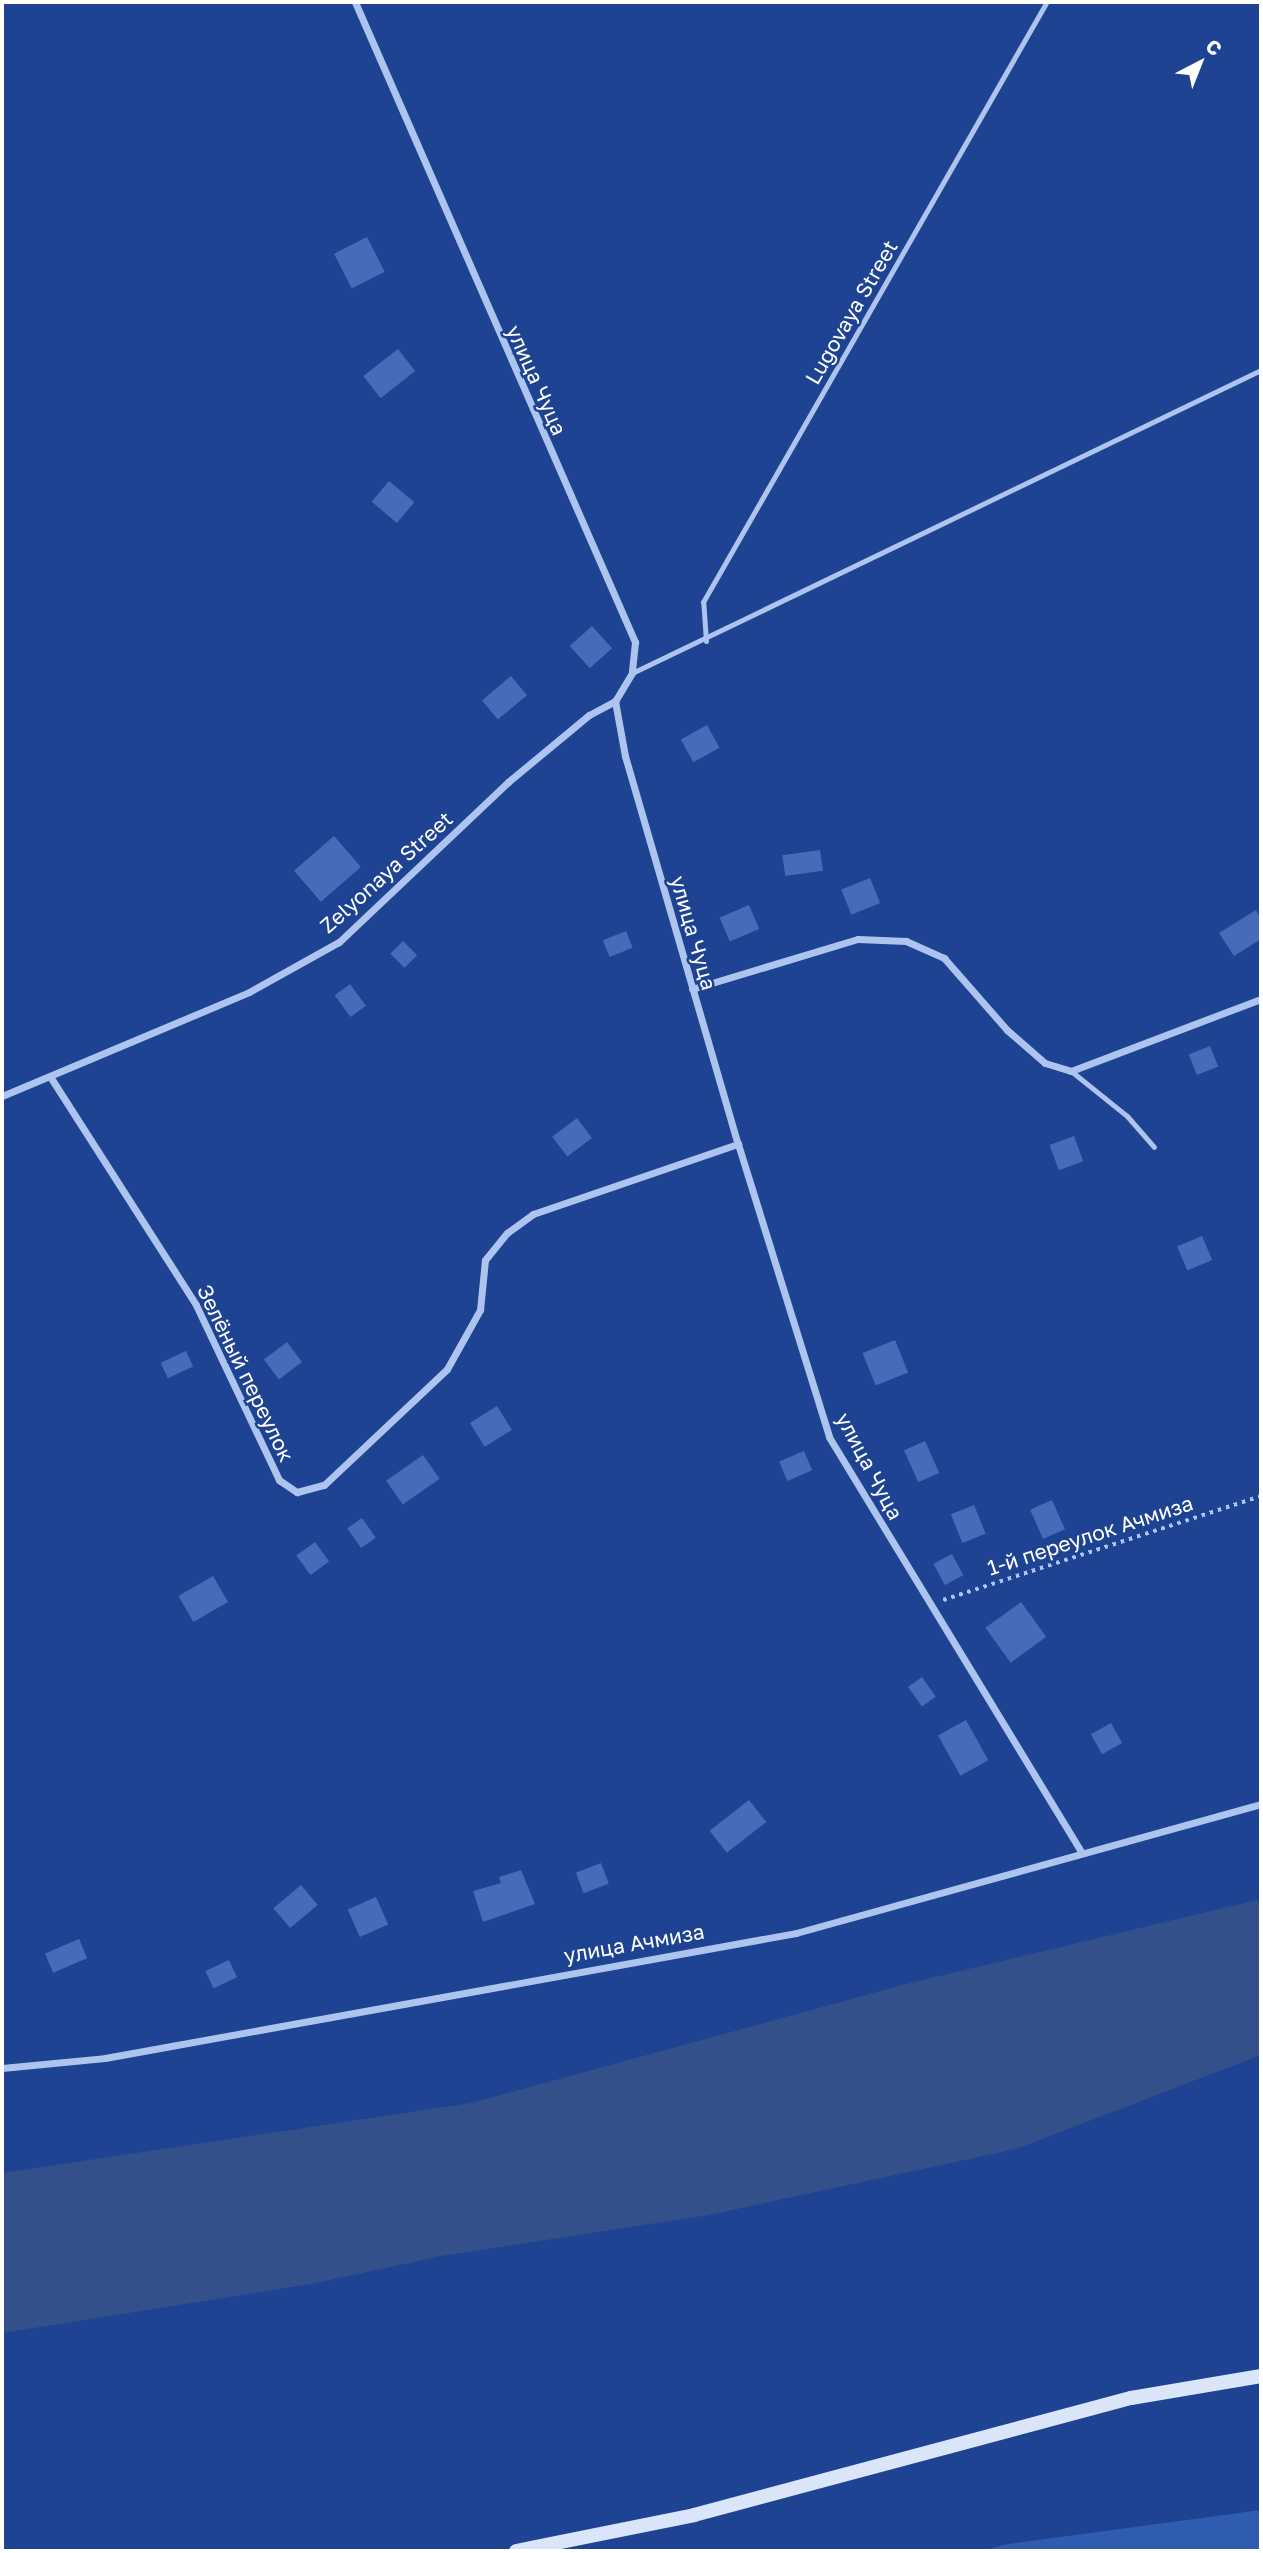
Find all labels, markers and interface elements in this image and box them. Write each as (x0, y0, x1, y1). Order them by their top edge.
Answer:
north arrow (1165, 28, 1235, 98)
text: С (1202, 34, 1227, 60)
street label: Lugovaya Street (800, 235, 902, 389)
street label: улица Чуца (502, 321, 572, 439)
street label: Zelyonaya Street (315, 806, 457, 938)
street label: улица Чуца (666, 873, 722, 993)
street label: Зелёный переулок (192, 1280, 300, 1466)
street label: улица Чуца (831, 1408, 909, 1524)
street label: 1-й переулок Ачмиза (984, 1490, 1196, 1580)
street label: улица Ачмиза (562, 1918, 706, 1968)

